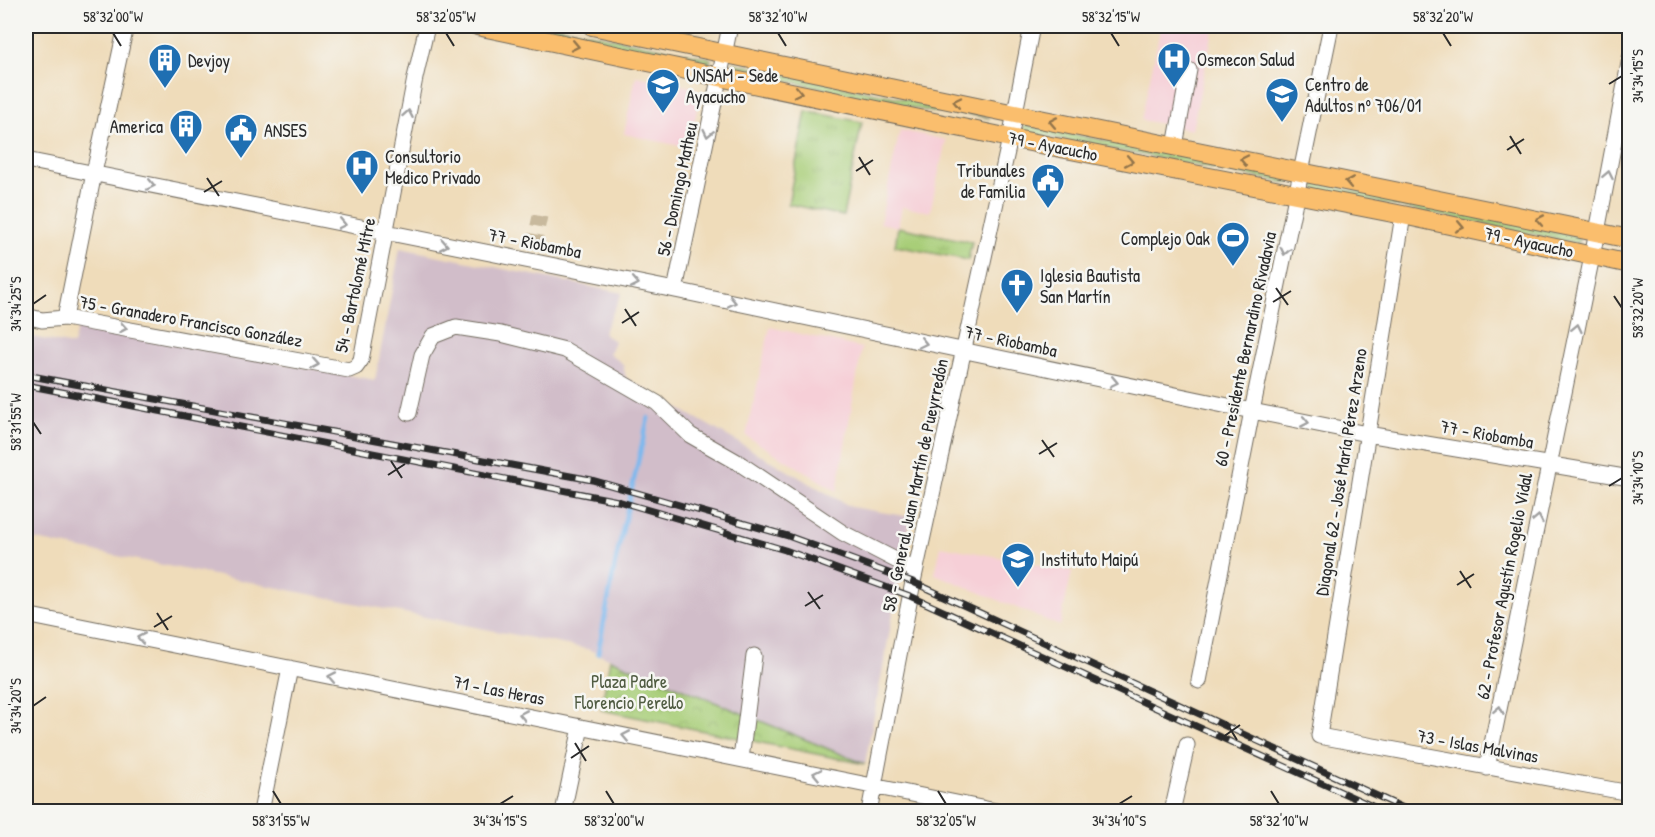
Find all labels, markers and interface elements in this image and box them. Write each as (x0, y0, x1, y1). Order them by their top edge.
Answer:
text: 58°32'00"W (83, 6, 144, 27)
text: 58°32'05"W (416, 6, 476, 27)
text: 58°32'10"W (749, 6, 808, 27)
text: 58°32'15"W (1082, 6, 1141, 27)
text: 58°32'20"W (1413, 6, 1474, 27)
one-way arrow (570, 39, 580, 52)
hospital icon: Osmecon Salud (1156, 41, 1192, 88)
building icon: Devjoy (147, 42, 183, 89)
place label: Osmecon Salud (1197, 47, 1294, 72)
place label: Devjoy (188, 48, 230, 73)
text: 34°34'15"S (1627, 49, 1648, 103)
place label: UNSAM - Sede Ayacucho (686, 63, 778, 109)
school or university icon: UNSAM - Sede Ayacucho (645, 67, 681, 114)
place label: Centro de Adultos nº 706/01 (1305, 72, 1421, 118)
school or university icon: Centro de Adultos nº 706/01 (1264, 76, 1300, 123)
one-way arrow (793, 85, 803, 98)
one-way arrow (953, 96, 963, 109)
building icon: America (168, 108, 204, 155)
one-way arrow (401, 109, 414, 119)
public building icon: ANSES (223, 112, 259, 159)
place label: America (110, 114, 163, 139)
one-way arrow (1048, 116, 1058, 129)
place label: ANSES (264, 118, 307, 143)
street label: 56 - Domingo Matheu (651, 120, 703, 258)
street label: 79 - Ayacucho (1006, 125, 1100, 167)
one-way arrow (703, 127, 716, 137)
place label: Consultorio Medico Privado (385, 144, 480, 190)
hospital icon: Consultorio Medico Privado (344, 148, 380, 195)
one-way arrow (1124, 154, 1134, 167)
one-way arrow (1239, 154, 1249, 167)
place label: Tribunales de Familia (957, 158, 1025, 204)
public building icon: Tribunales de Familia (1030, 162, 1066, 209)
one-way arrow (1601, 170, 1614, 180)
one-way arrow (1344, 176, 1354, 189)
one-way arrow (146, 178, 156, 191)
street label: 54 - Bartolomé Mitre (329, 215, 381, 355)
one-way arrow (1535, 215, 1545, 228)
one-way arrow (337, 217, 347, 230)
sports icon: Complejo Oak (1215, 220, 1251, 267)
one-way arrow (1455, 220, 1465, 233)
street label: 79 - Ayacucho (1482, 220, 1576, 264)
street label: 77 - Riobamba (486, 222, 584, 264)
place label: Complejo Oak (1121, 226, 1211, 251)
street label: 60 - Presidente Bernardino Rivadavia (1208, 229, 1282, 469)
one-way arrow (438, 238, 448, 251)
one-way arrow (1279, 245, 1292, 255)
place label: Iglesia Bautista San Martín (1040, 263, 1140, 309)
church icon: Iglesia Bautista San Martín (999, 267, 1035, 314)
one-way arrow (630, 275, 640, 288)
text: 34°34'25"S (5, 276, 26, 332)
text: 58°32'20"W (1627, 277, 1648, 338)
street label: 75 - Granadero Francisco González (78, 289, 305, 353)
one-way arrow (727, 295, 737, 308)
street label: 77 - Riobamba (962, 319, 1060, 363)
one-way arrow (118, 321, 128, 334)
one-way arrow (1570, 323, 1583, 333)
one-way arrow (918, 335, 928, 348)
street label: Diagonal 62 - José María Pérez Arzeno (1309, 347, 1373, 597)
street label: 58 - General Juan Martín de Pueyrredón (876, 356, 954, 614)
one-way arrow (309, 357, 319, 370)
one-way arrow (1109, 375, 1119, 388)
text: 58°31'55"W (5, 393, 26, 451)
street label: 77 - Riobamba (1439, 414, 1535, 454)
one-way arrow (1300, 415, 1310, 428)
text: 34°34'10"S (1627, 451, 1648, 505)
street label: 62 - Profesor Agustín Rogelio Vidal (1470, 470, 1538, 701)
one-way arrow (1531, 514, 1544, 524)
school or university icon: Instituto Maipú (1000, 541, 1036, 588)
place label: Instituto Maipú (1041, 547, 1138, 572)
one-way arrow (136, 632, 146, 645)
street label: 71 - Las Heras (451, 669, 547, 711)
park label: Plaza Padre Florencio Perello (574, 669, 683, 715)
one-way arrow (327, 671, 337, 684)
text: 34°34'20"S (5, 678, 26, 734)
one-way arrow (1492, 706, 1505, 716)
one-way arrow (518, 709, 528, 722)
street label: 73 - Islas Malvinas (1416, 723, 1541, 769)
one-way arrow (621, 730, 631, 743)
one-way arrow (812, 768, 822, 781)
text: 58°31'55"W (252, 810, 310, 831)
text: 34°34'15"S (473, 810, 527, 831)
text: 58°32'00"W (584, 810, 645, 831)
text: 58°32'05"W (916, 810, 976, 831)
text: 34°34'10"S (1092, 810, 1146, 831)
text: 58°32'10"W (1250, 810, 1309, 831)

